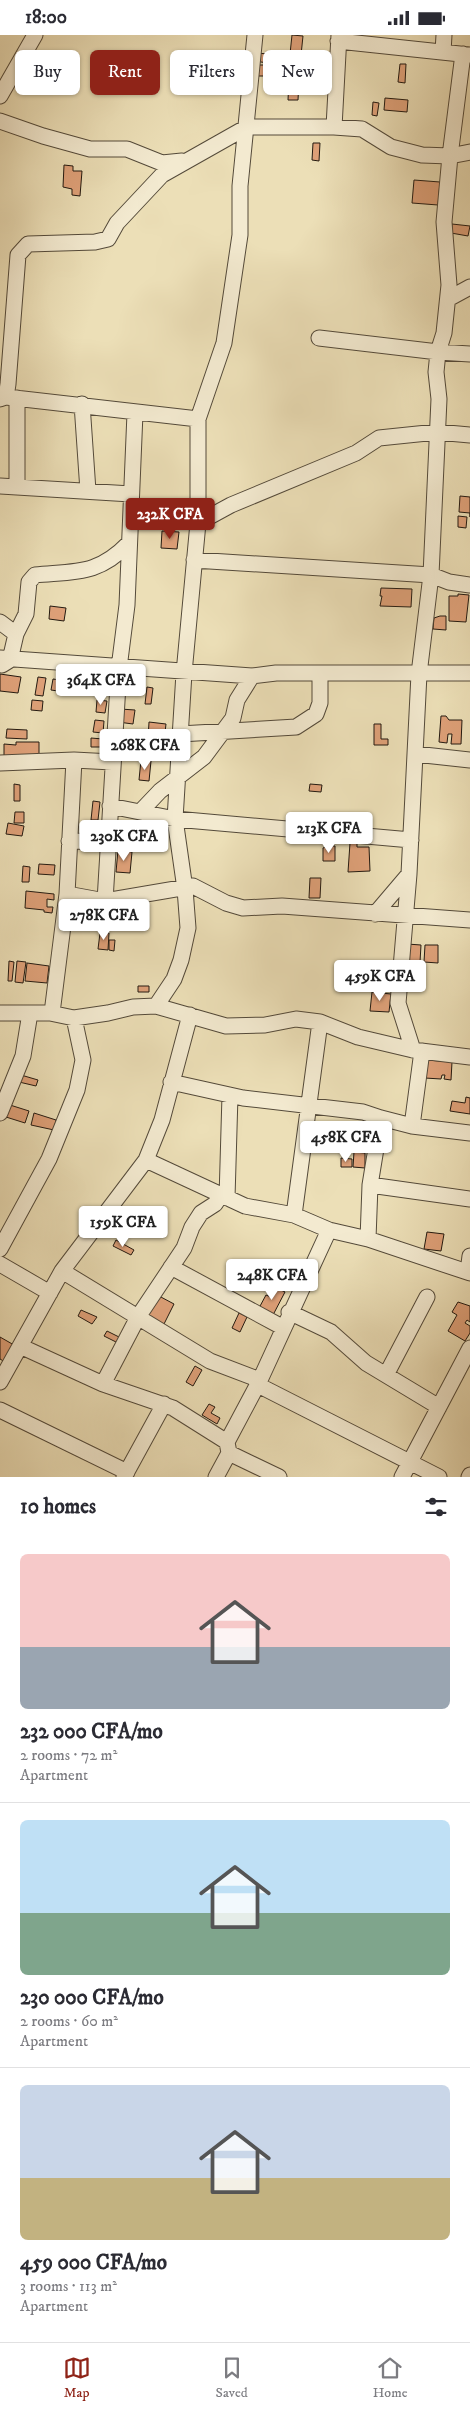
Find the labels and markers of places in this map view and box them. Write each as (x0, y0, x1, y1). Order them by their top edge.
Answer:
pin: 232K CFA (118, 497, 222, 540)
pin: 364K CFA (49, 663, 153, 706)
pin: 268K CFA (93, 729, 197, 771)
pin: 213K CFA (277, 811, 381, 854)
pin: 230K CFA (72, 819, 176, 862)
pin: 278K CFA (52, 899, 156, 941)
pin: 459K CFA (328, 959, 432, 1002)
pin: 458K CFA (294, 1121, 398, 1163)
pin: 159K CFA (71, 1205, 175, 1248)
pin: 248K CFA (220, 1259, 324, 1301)

